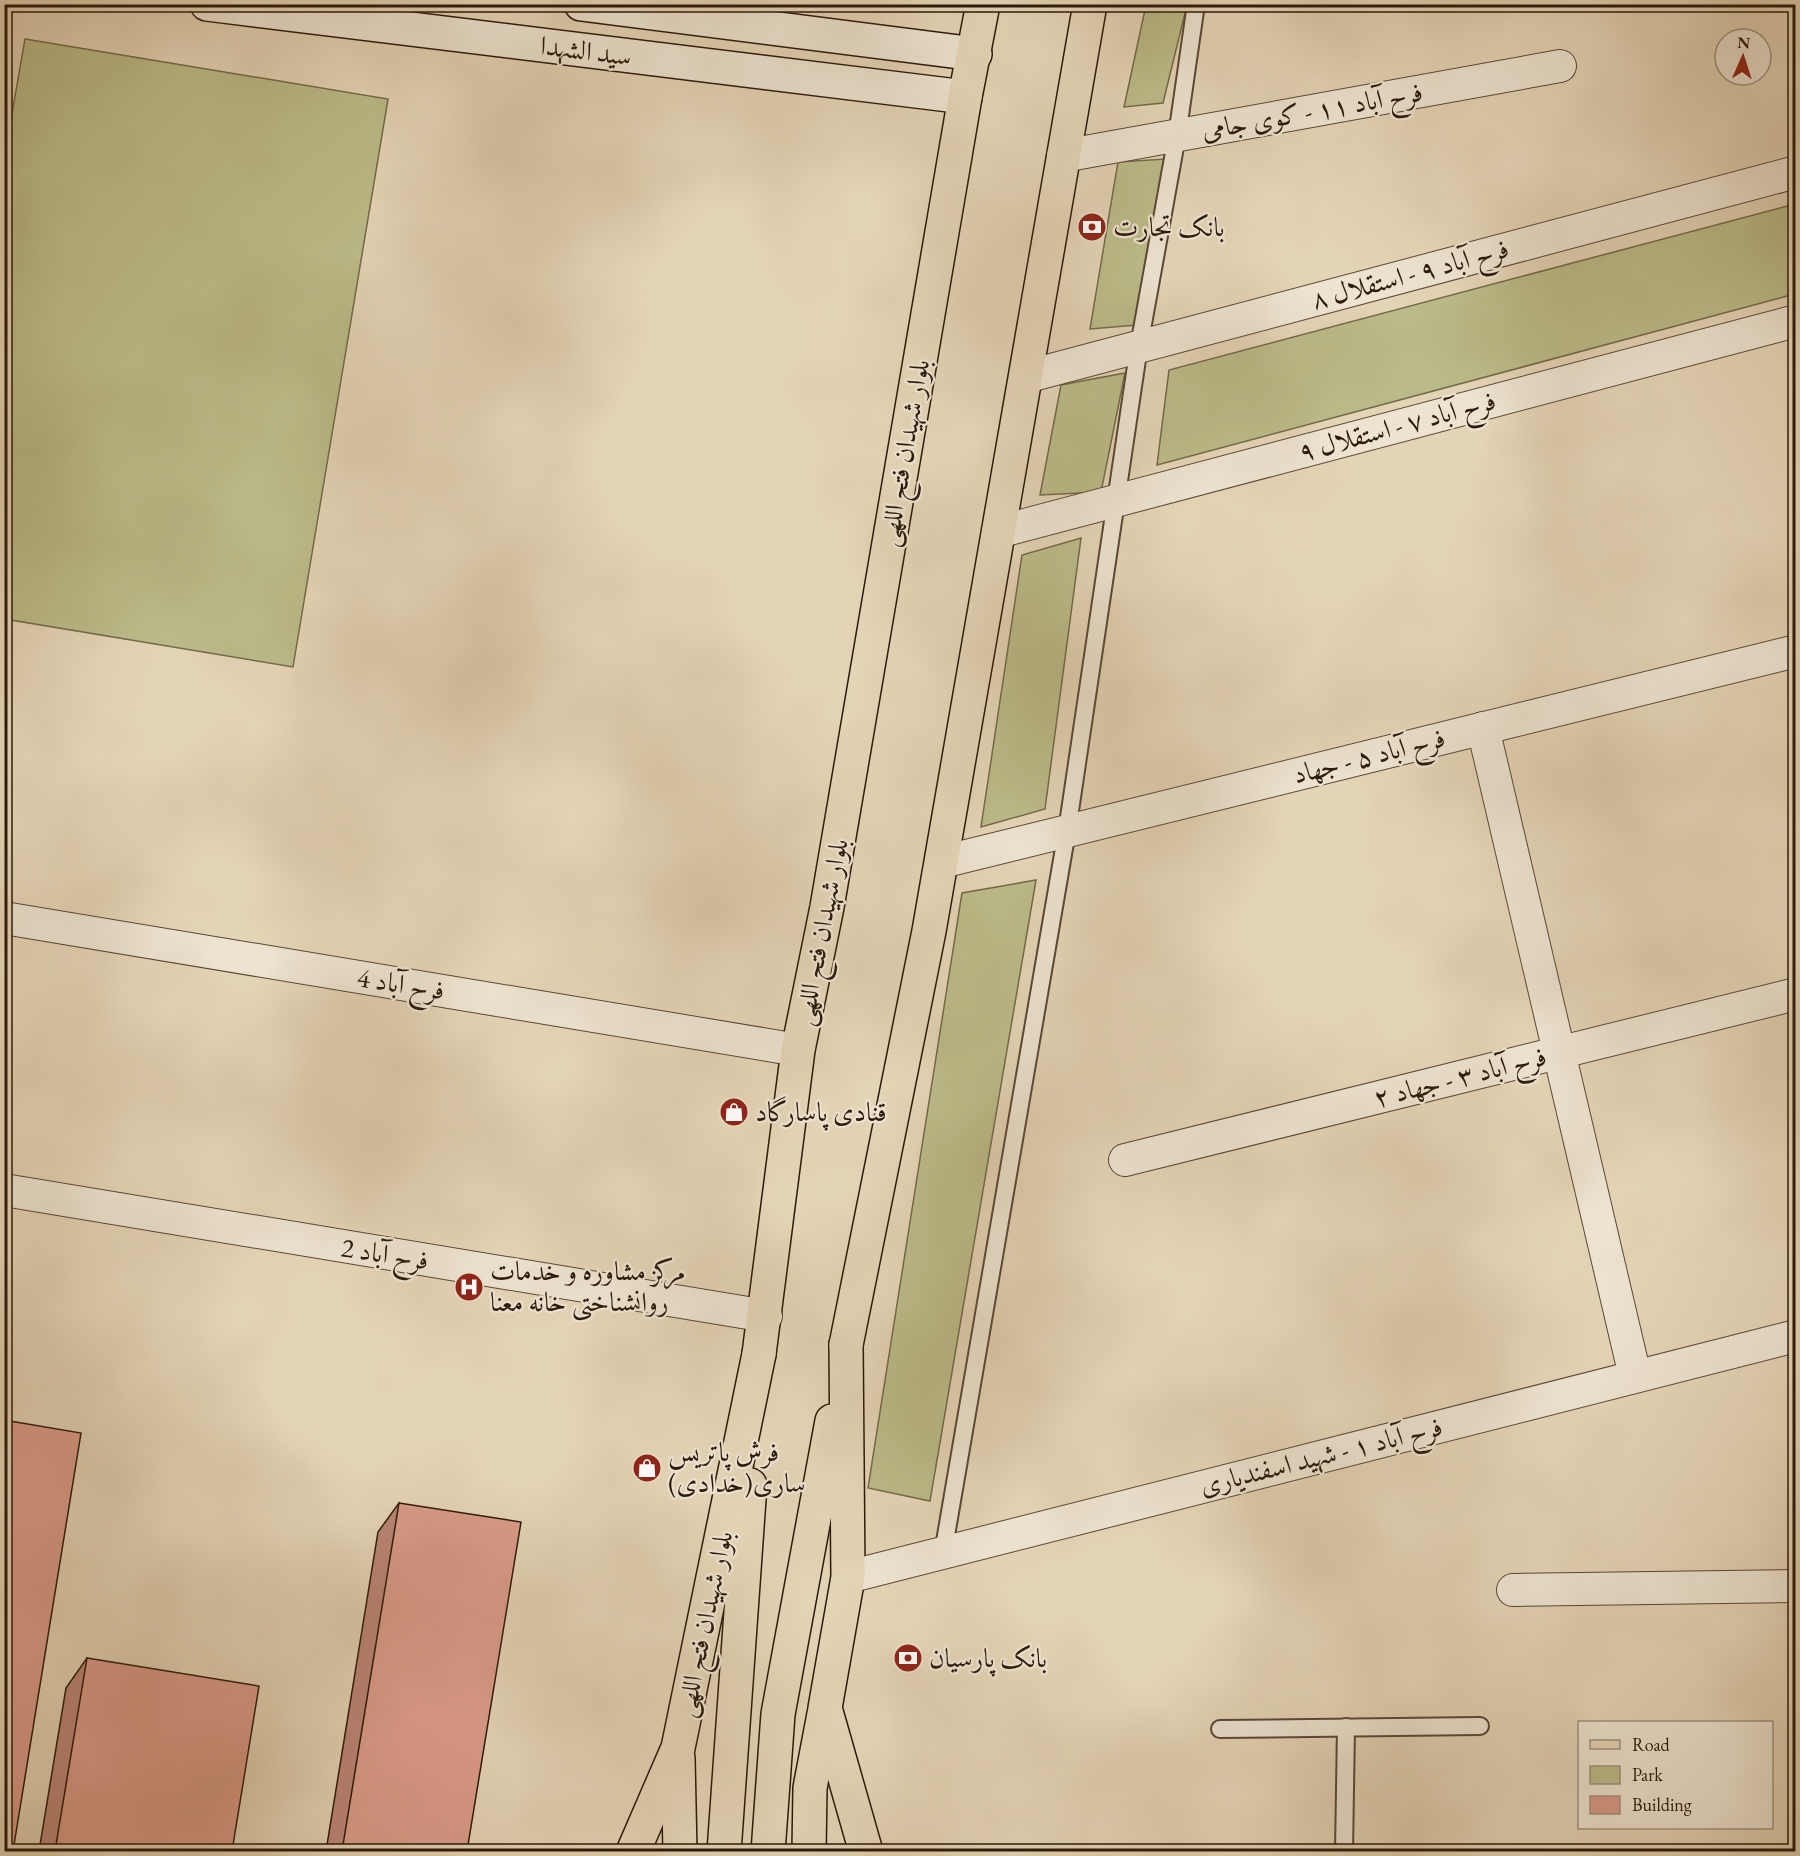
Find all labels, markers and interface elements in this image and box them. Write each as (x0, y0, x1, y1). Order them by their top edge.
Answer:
north arrow (1713, 27, 1773, 87)
street label: سید الشهدا (538, 28, 634, 73)
text: N (1737, 32, 1751, 53)
street label: فرح آباد ۱۱ - کوی جامی (1199, 74, 1426, 154)
place label: بانک تجارت (1113, 209, 1225, 244)
bank icon: بانک تجارت (1076, 211, 1108, 243)
street label: فرح آباد ۹ - استقلال ۸ (1307, 230, 1514, 323)
street label: بلوار شهیدان فتح اللهی (870, 356, 944, 551)
street label: فرح آباد ۷ - استقلال ۹ (1294, 382, 1501, 475)
street label: فرح آباد ۵ - جهاد (1289, 720, 1450, 798)
street label: بلوار شهیدان فتح اللهی (785, 835, 863, 1030)
street label: فرح آباد 4 (354, 959, 447, 1015)
street label: فرح آباد ۳ - جهاد ۲ (1370, 1038, 1552, 1122)
place label: قنادی پاسارگاد (755, 1094, 887, 1131)
shop icon: قنادی پاسارگاد (718, 1096, 750, 1128)
street label: فرح آباد 2 (338, 1229, 431, 1285)
place label: مرکز مشاوره و خدمات روانشناختی خانه معنا (490, 1253, 686, 1321)
hospital icon: مرکز مشاوره و خدمات روانشناختی خانه معنا (453, 1271, 485, 1303)
street label: فرح آباد ۱ - شهید اسفندیاری (1196, 1408, 1448, 1509)
place label: فرش پاتریس (خدادی)ساری (668, 1434, 806, 1500)
shop icon: فرش پاتریس (خدادی)ساری (631, 1452, 663, 1484)
street label: بلوار شهیدان فتح اللهی (667, 1527, 747, 1722)
place label: بانک پارسیان (929, 1640, 1047, 1677)
bank icon: بانک پارسیان (892, 1642, 924, 1674)
legend (1578, 1721, 1773, 1829)
text: Road (1632, 1733, 1671, 1756)
text: Park (1632, 1763, 1663, 1786)
text: Building (1632, 1793, 1692, 1816)

